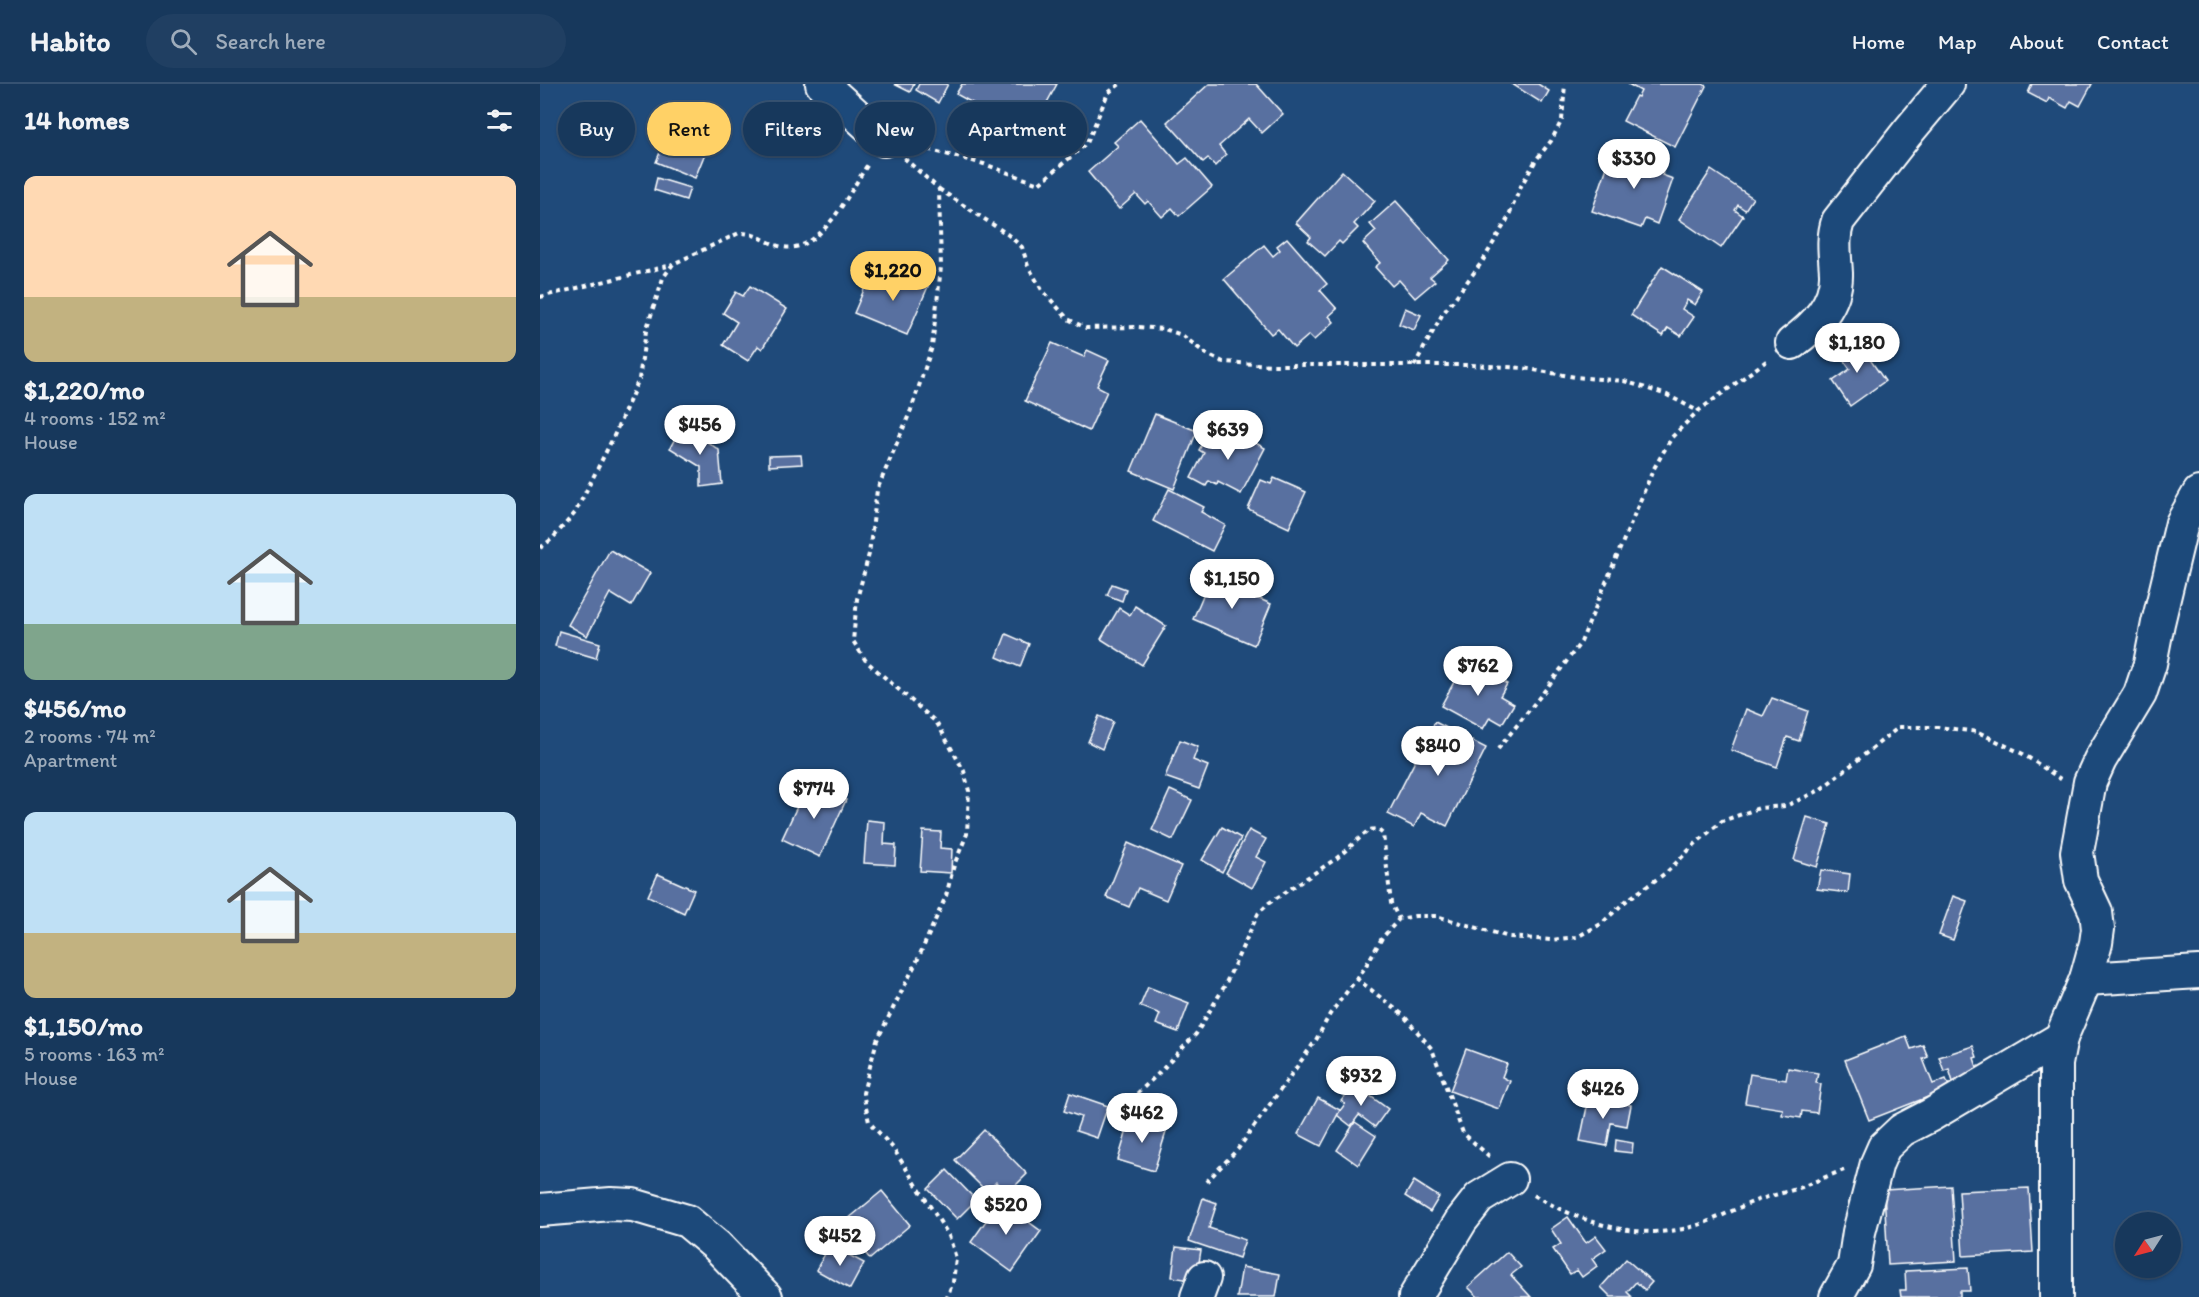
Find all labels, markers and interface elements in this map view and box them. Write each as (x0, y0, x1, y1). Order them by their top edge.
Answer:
search box (146, 14, 566, 68)
text: Habito (30, 24, 110, 58)
icon: search (167, 25, 200, 58)
text: Search here (215, 28, 326, 55)
text: Home (1852, 29, 1905, 54)
text: Map (1938, 29, 1977, 54)
text: About (2010, 29, 2064, 54)
text: Contact (2097, 29, 2169, 54)
chip: Buy (558, 102, 635, 156)
chip: Rent (647, 102, 731, 156)
chip: Filters (743, 102, 843, 156)
chip: New (855, 102, 935, 156)
chip: Apartment (947, 102, 1087, 156)
text: 14 homes (24, 104, 130, 136)
icon: filters (483, 104, 516, 137)
pin: $330 (1598, 139, 1670, 190)
text: $330 (1612, 146, 1656, 170)
icon: home (216, 215, 324, 323)
pin: $1,220 (844, 251, 942, 302)
text: $1,220 (864, 258, 922, 282)
pin: $1,180 (1808, 323, 1906, 374)
text: $1,180 (1829, 330, 1885, 354)
text: $1,220/mo (24, 374, 145, 406)
pin: $456 (664, 405, 736, 456)
text: 4 rooms · 152 m² (24, 406, 166, 430)
pin: $639 (1192, 410, 1264, 461)
text: $456 (678, 412, 722, 436)
text: $639 (1207, 417, 1249, 441)
text: House (24, 430, 78, 454)
icon: home (216, 533, 324, 641)
pin: $1,150 (1183, 559, 1281, 610)
text: $1,150 (1204, 566, 1260, 590)
pin: $762 (1442, 646, 1514, 697)
text: $762 (1457, 653, 1499, 677)
text: $456/mo (24, 692, 126, 724)
text: 2 rooms · 74 m² (24, 724, 156, 748)
pin: $840 (1402, 726, 1474, 777)
text: $840 (1415, 733, 1461, 757)
text: Apartment (24, 748, 117, 772)
pin: $774 (778, 769, 850, 820)
text: $774 (793, 776, 835, 800)
icon: home (216, 851, 324, 959)
text: $1,150/mo (24, 1010, 143, 1042)
text: 5 rooms · 163 m² (24, 1042, 165, 1066)
pin: $932 (1325, 1056, 1397, 1107)
text: $932 (1340, 1063, 1382, 1087)
text: House (24, 1066, 78, 1090)
pin: $426 (1567, 1069, 1639, 1120)
text: $426 (1581, 1076, 1625, 1100)
pin: $462 (1106, 1093, 1178, 1144)
text: $462 (1120, 1100, 1164, 1124)
pin: $520 (970, 1185, 1042, 1236)
text: $520 (984, 1192, 1028, 1216)
north arrow (2115, 1212, 2181, 1278)
map controls (2115, 1212, 2181, 1278)
pin: $452 (804, 1216, 876, 1267)
text: $452 (818, 1223, 862, 1247)

